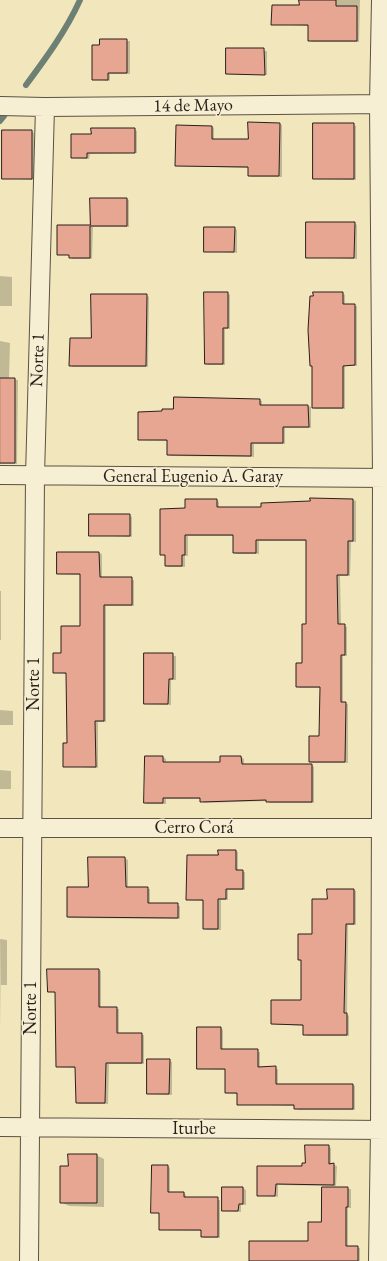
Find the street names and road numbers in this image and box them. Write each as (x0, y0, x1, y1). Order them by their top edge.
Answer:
street label: 14 de Mayo (153, 95, 233, 117)
street label: Norte 1 (26, 333, 50, 387)
street label: General Eugenio A. Garay (103, 466, 283, 488)
street label: Norte 1 (23, 657, 45, 711)
street label: Cerro Corá (154, 817, 234, 839)
street label: Norte 1 (20, 981, 42, 1035)
street label: Iturbe (172, 1118, 216, 1140)

